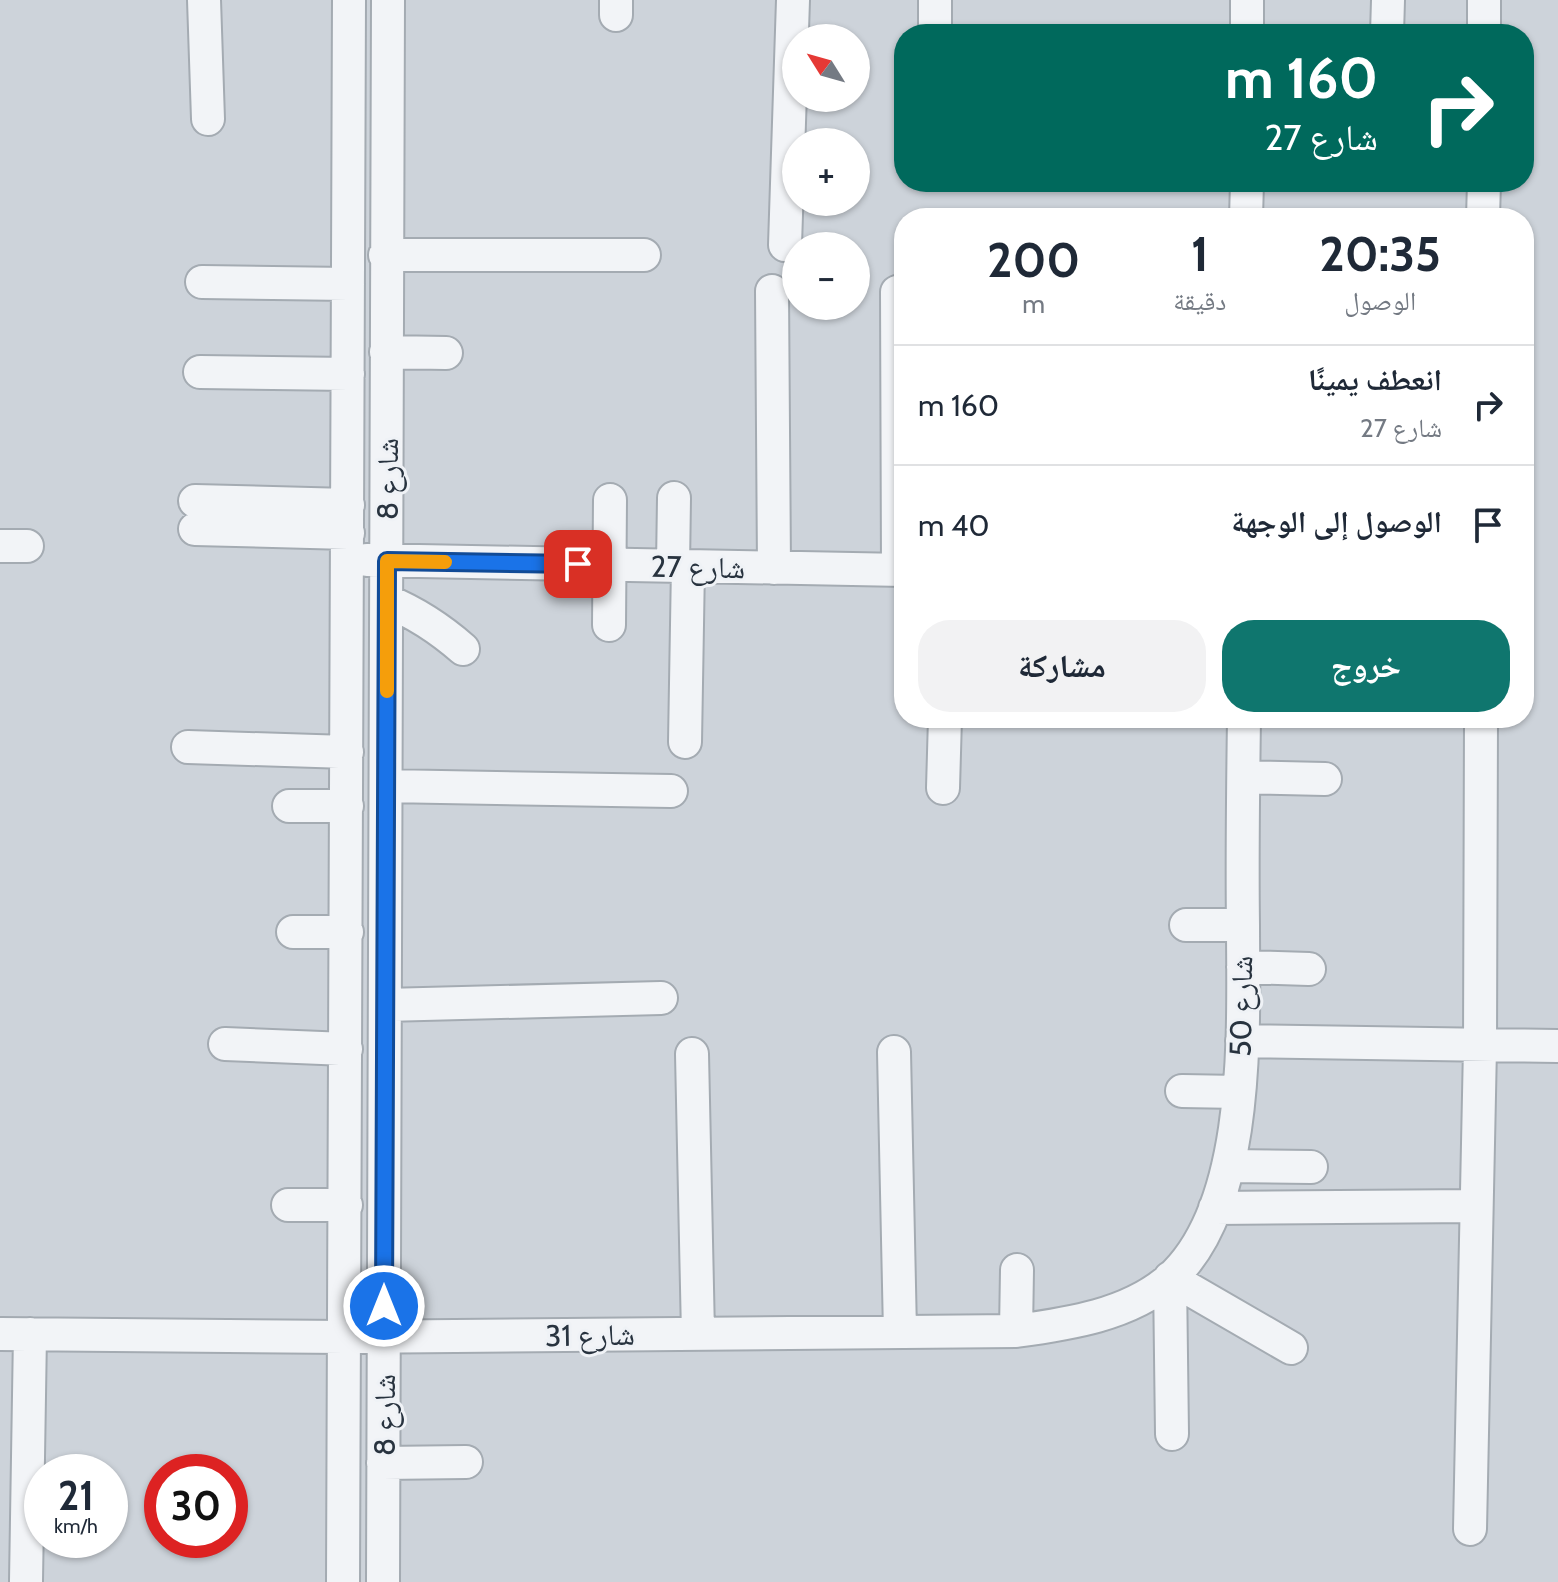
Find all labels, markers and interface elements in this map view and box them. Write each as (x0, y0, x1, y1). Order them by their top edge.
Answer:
north arrow (782, 24, 870, 112)
map controls (782, 24, 870, 320)
text: 160 m (1225, 44, 1378, 112)
icon: right (1406, 56, 1510, 160)
text: شارع 27 (1264, 115, 1378, 159)
button: + (782, 128, 870, 216)
text: 1 (1191, 225, 1209, 283)
text: 20:35 (1319, 225, 1441, 283)
text: 200 (987, 231, 1080, 289)
button: − (782, 232, 870, 320)
text: دقيقة (1173, 285, 1226, 317)
text: الوصول (1344, 285, 1416, 317)
text: m (1022, 288, 1045, 320)
text: انعطف يمينًا (1308, 361, 1442, 398)
icon: right (1466, 383, 1510, 427)
text: 160 m (918, 387, 999, 424)
text: شارع 27 (1360, 412, 1442, 444)
street label: شارع 8 (369, 438, 407, 520)
text: الوصول إلى الوجهة (1231, 503, 1442, 540)
icon: arrive (1466, 503, 1510, 547)
text: 40 m (918, 507, 989, 544)
pin (544, 530, 612, 598)
icon: arrive (556, 542, 600, 586)
street label: شارع 27 (650, 548, 746, 587)
button: مشاركة (918, 620, 1206, 712)
button: خروج (1222, 620, 1510, 712)
street label: شارع 50 (1222, 955, 1261, 1057)
position arrow (342, 1264, 426, 1348)
street label: شارع 31 (545, 1316, 635, 1355)
street label: شارع 8 (366, 1374, 404, 1456)
speed limit sign: 30 (144, 1454, 248, 1558)
text: 21 (58, 1471, 94, 1520)
text: km/h (54, 1514, 98, 1538)

